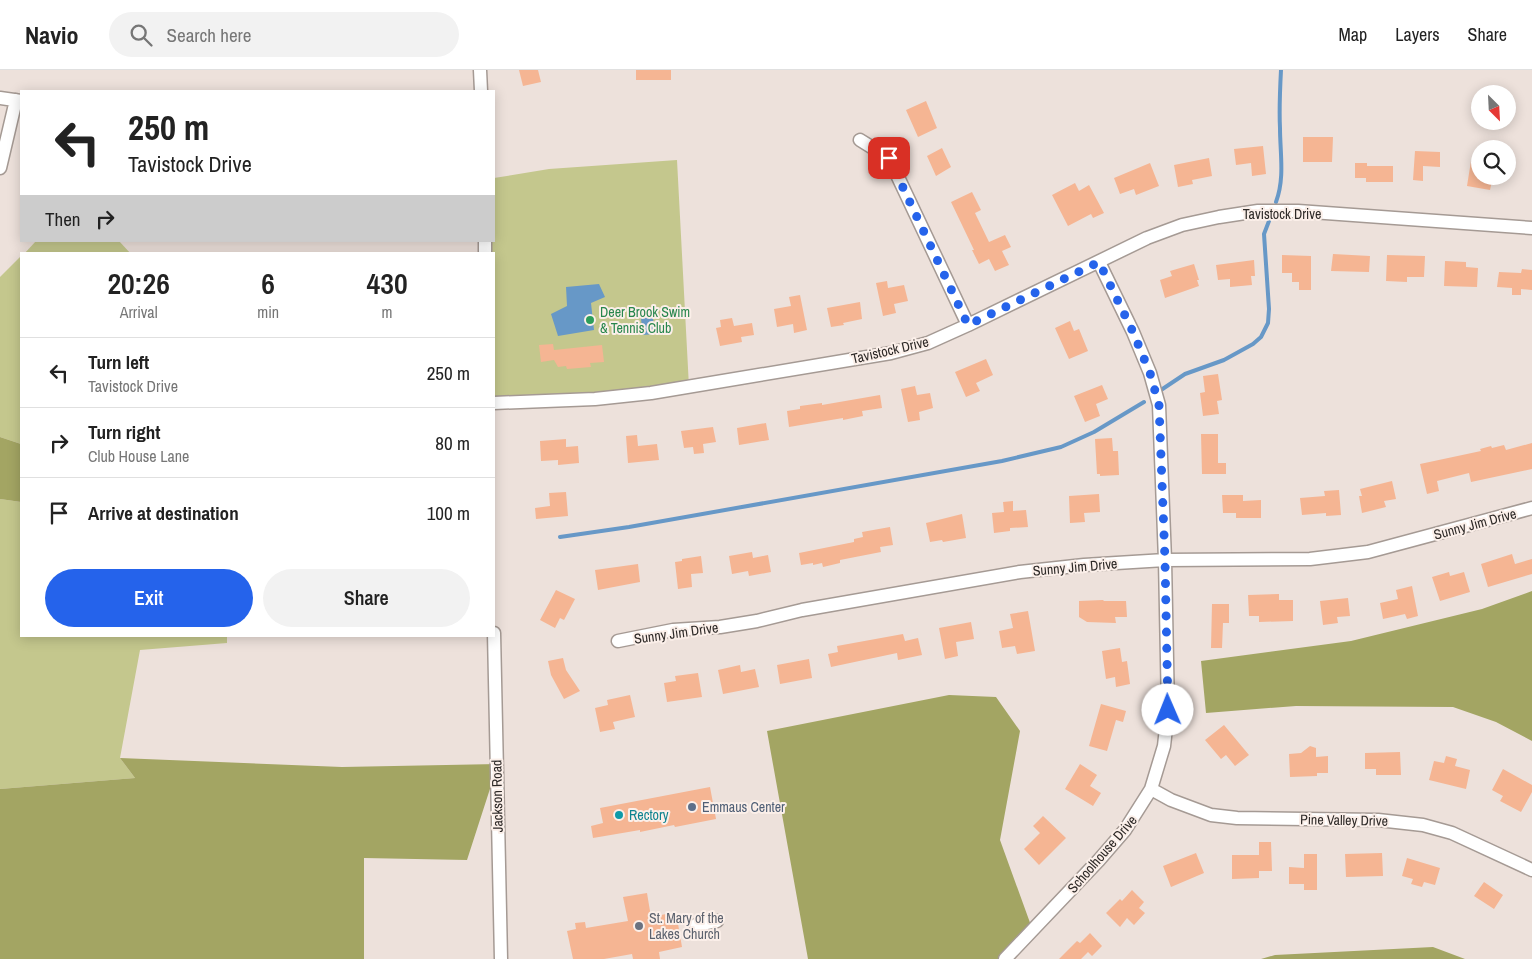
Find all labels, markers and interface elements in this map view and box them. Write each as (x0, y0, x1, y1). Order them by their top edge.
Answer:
search box (109, 12, 459, 57)
text: Navio (25, 19, 79, 51)
icon: search (127, 21, 155, 49)
text: Search here (167, 22, 251, 48)
text: Map (1339, 22, 1367, 47)
text: Layers (1395, 22, 1440, 47)
text: Share (1468, 22, 1507, 47)
north arrow (1471, 85, 1516, 130)
map controls (1471, 85, 1516, 185)
text: 250 m (128, 104, 209, 151)
icon: left (45, 110, 110, 175)
pin (868, 137, 910, 179)
button: search (1471, 140, 1516, 185)
icon: arrive (875, 144, 903, 172)
text: Tavistock Drive (128, 149, 252, 179)
icon: right (91, 205, 119, 233)
street label: Tavistock Drive (1243, 205, 1321, 223)
text: Then (45, 206, 81, 232)
text: 20:26 (107, 263, 170, 303)
text: 6 (261, 263, 275, 303)
text: 430 (367, 263, 408, 303)
text: Arrival (120, 301, 158, 323)
text: min (257, 301, 279, 323)
text: m (382, 301, 393, 323)
place label: Deer Brook Swim & Tennis Club (600, 303, 690, 337)
marker: Deer Brook Swim & Tennis Club (584, 314, 596, 326)
street label: Tavistock Drive (850, 332, 930, 368)
text: Turn left (88, 349, 149, 375)
icon: left (45, 359, 73, 387)
text: 250 m (427, 360, 470, 386)
text: Tavistock Drive (88, 375, 178, 397)
text: Turn right (88, 419, 160, 445)
icon: right (45, 429, 73, 457)
text: 80 m (435, 430, 470, 456)
text: Club House Lane (88, 445, 189, 467)
icon: arrive (45, 499, 73, 527)
text: Arrive at destination (88, 500, 239, 526)
text: 100 m (427, 500, 470, 526)
street label: Sunny Jim Drive (1432, 504, 1518, 544)
street label: Sunny Jim Drive (1032, 554, 1118, 580)
button: Exit (45, 569, 253, 627)
button: Share (263, 569, 470, 627)
street label: Sunny Jim Drive (633, 618, 719, 648)
position arrow (1141, 683, 1193, 735)
street label: Jackson Road (487, 759, 507, 833)
place label: Emmaus Center (702, 798, 785, 816)
marker: Emmaus Center (686, 801, 698, 813)
place label: Rectory (629, 806, 669, 824)
marker: Rectory (613, 809, 625, 821)
street label: Pine Valley Drive (1300, 810, 1388, 830)
street label: Schoolhouse Drive (1063, 811, 1141, 897)
place label: St. Mary of the Lakes Church (649, 909, 724, 943)
marker: St. Mary of the Lakes Church (633, 920, 645, 932)

